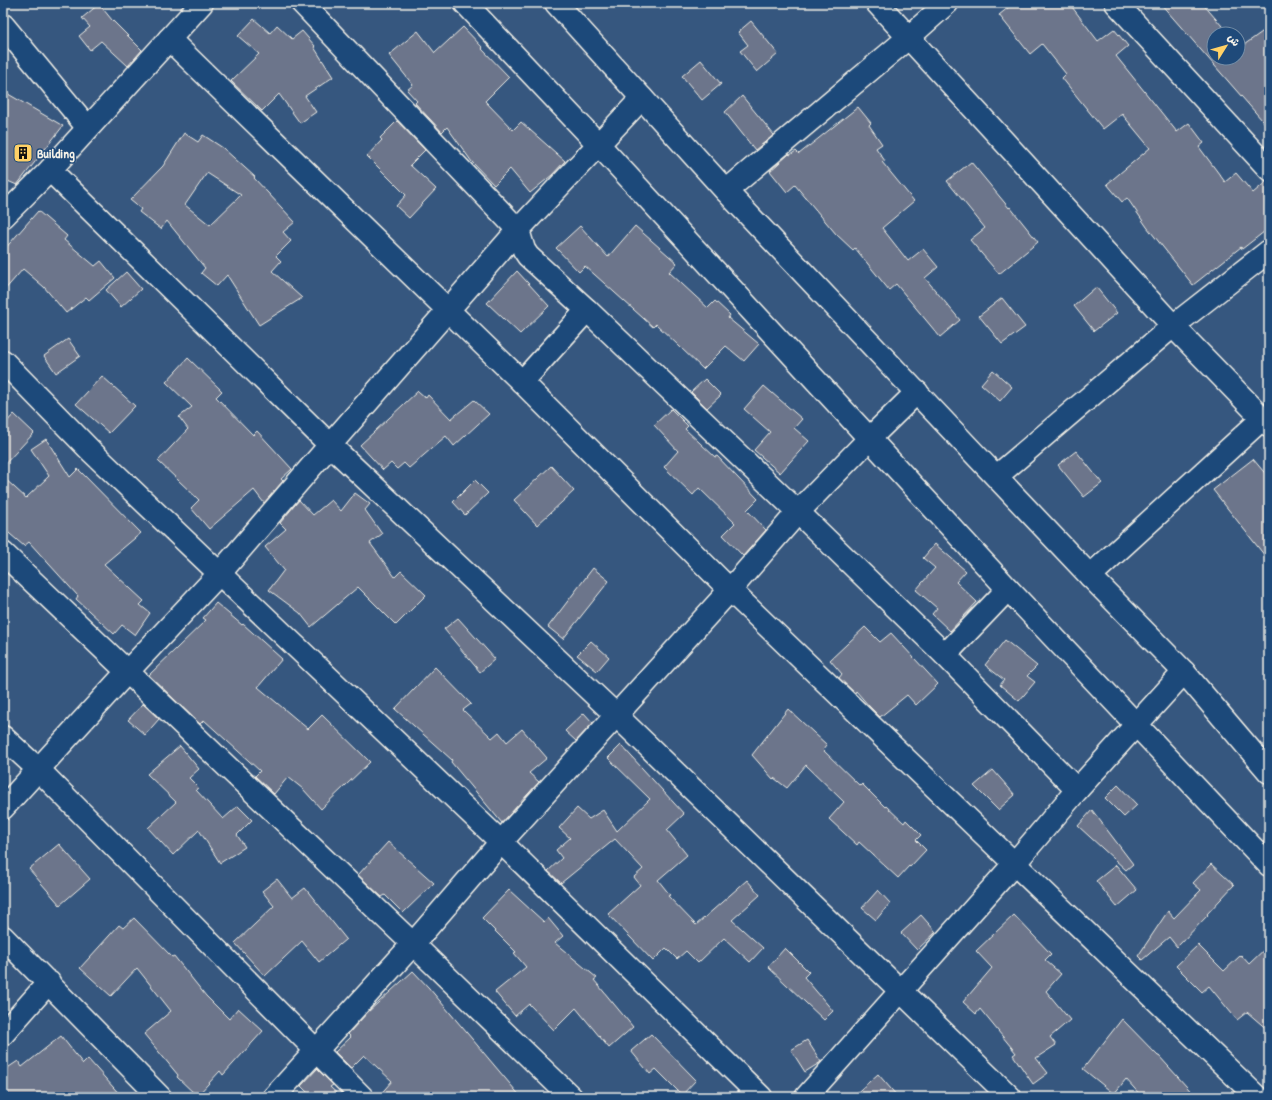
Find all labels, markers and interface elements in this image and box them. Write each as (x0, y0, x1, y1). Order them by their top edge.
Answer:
north arrow (1206, 26, 1246, 66)
text: ش (1225, 31, 1243, 49)
building icon: Building (12, 142, 34, 164)
place label: Building (37, 144, 75, 163)

